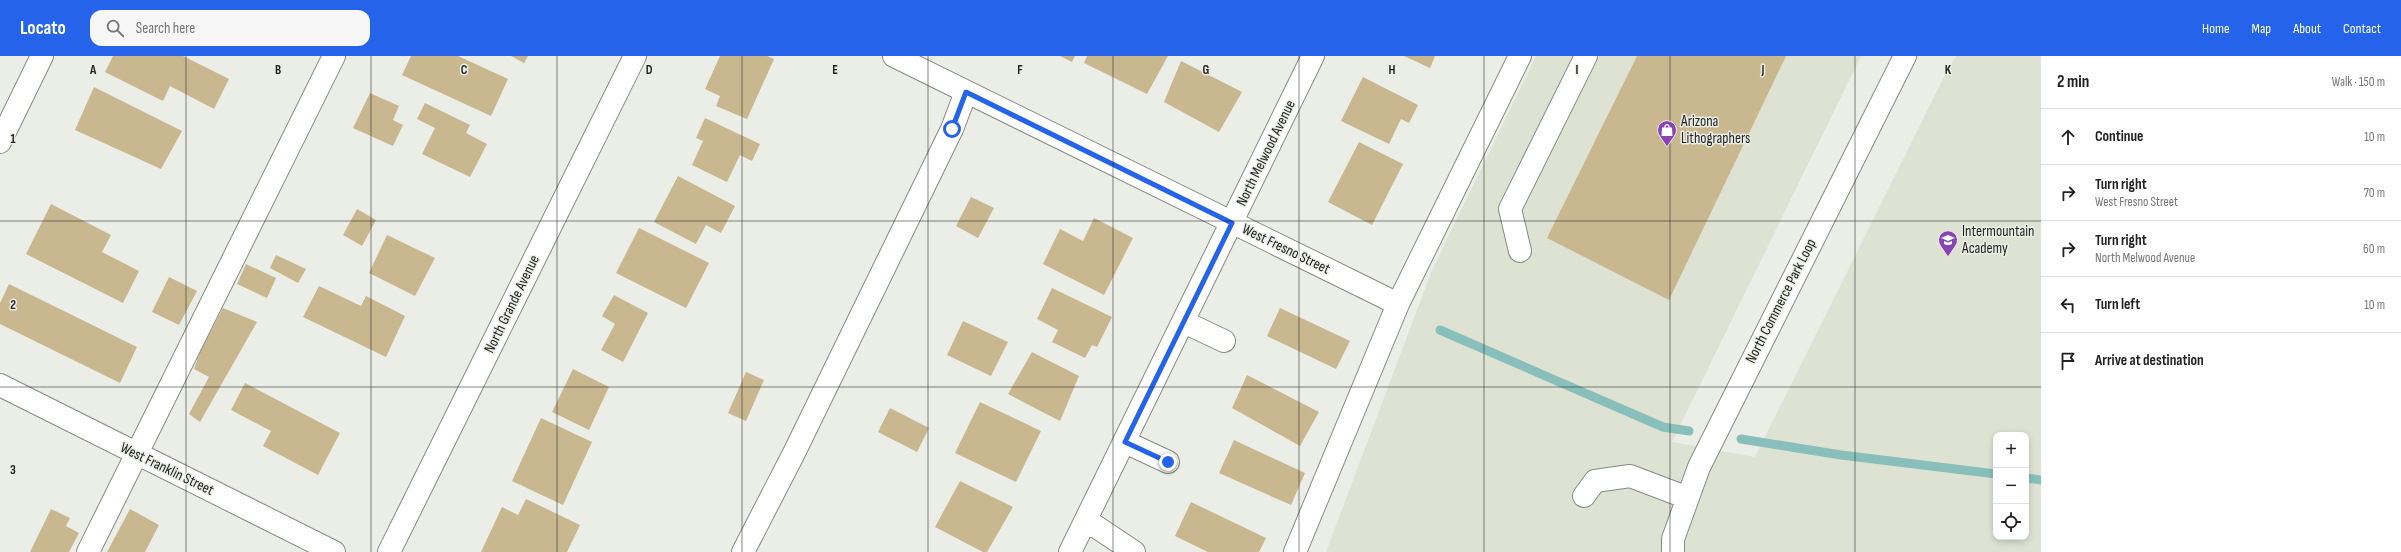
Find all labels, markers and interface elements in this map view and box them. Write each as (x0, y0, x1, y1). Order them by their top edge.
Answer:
search box (90, 10, 370, 46)
text: Locato (20, 17, 66, 40)
icon: search (104, 17, 126, 39)
text: Search here (136, 19, 195, 38)
text: Home (2202, 20, 2230, 37)
text: Map (2252, 20, 2271, 37)
text: About (2293, 20, 2321, 37)
text: Contact (2343, 20, 2381, 37)
text: A (89, 62, 97, 78)
text: B (275, 62, 281, 78)
text: C (461, 62, 468, 78)
text: D (646, 62, 653, 78)
text: E (832, 62, 838, 78)
text: F (1017, 62, 1023, 78)
text: G (1203, 62, 1210, 78)
text: H (1389, 62, 1396, 78)
text: I (1576, 62, 1579, 78)
text: J (1761, 62, 1765, 78)
text: K (1945, 62, 1952, 78)
text: 2 min (2057, 72, 2089, 92)
text: Walk · 150 m (2332, 74, 2385, 90)
street label: North Melwood Avenue (1232, 97, 1300, 209)
place label: Arizona Lithographers (1680, 112, 1750, 148)
shop icon: Arizona Lithographers (1656, 119, 1678, 147)
route start (943, 120, 961, 138)
icon: ahead (2057, 126, 2079, 148)
text: Continue (2095, 127, 2144, 146)
text: 10 m (2364, 129, 2385, 145)
text: 1 (10, 131, 16, 147)
text: Turn right (2095, 175, 2147, 194)
icon: right (2057, 182, 2079, 204)
text: 70 m (2364, 185, 2385, 201)
text: West Fresno Street (2095, 194, 2178, 210)
street label: West Fresno Street (1239, 219, 1334, 279)
place label: Intermountain Academy (1961, 222, 2034, 258)
school or university icon: Intermountain Academy (1937, 229, 1959, 257)
text: Turn right (2095, 231, 2147, 250)
street label: North Commerce Park Loop (1741, 236, 1821, 366)
icon: right (2057, 238, 2079, 260)
text: 60 m (2363, 241, 2385, 257)
text: North Melwood Avenue (2095, 250, 2195, 266)
street label: North Grande Avenue (480, 252, 544, 356)
icon: left (2057, 294, 2079, 316)
text: Turn left (2095, 295, 2140, 314)
text: 2 (10, 297, 16, 313)
text: 10 m (2364, 297, 2385, 313)
icon: arrive (2057, 350, 2079, 372)
text: Arrive at destination (2095, 351, 2204, 370)
map controls (1993, 432, 2029, 540)
button: + (1993, 432, 2029, 468)
street label: West Franklin Street (117, 438, 217, 500)
route end (1159, 453, 1177, 471)
text: 3 (10, 462, 16, 478)
button: − (1993, 468, 2029, 504)
button: locate (1993, 504, 2029, 540)

